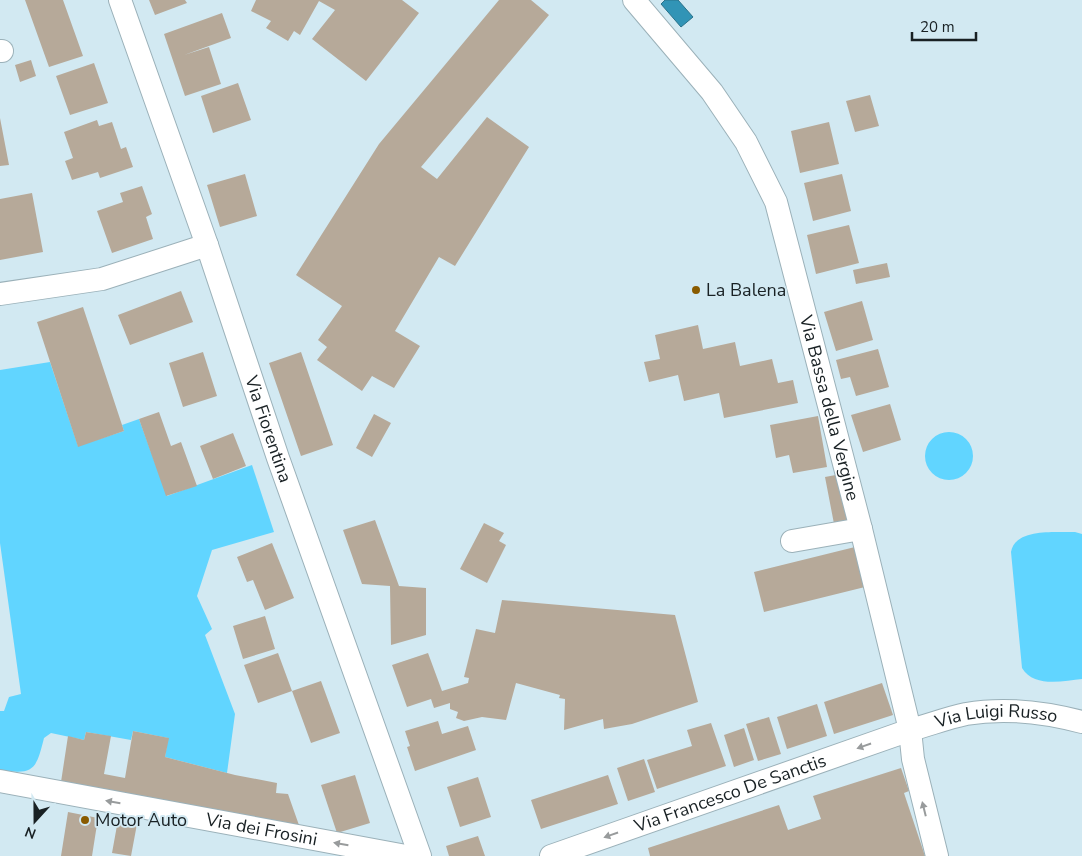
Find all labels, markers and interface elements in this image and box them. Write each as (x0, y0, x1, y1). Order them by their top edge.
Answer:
scale bar (912, 10, 976, 42)
text: 20 m (920, 17, 955, 37)
place label: La Balena (706, 278, 786, 302)
marker: La Balena (690, 284, 702, 296)
street label: Via Bassa della Vergine (794, 312, 865, 503)
street label: Via Fiorentina (239, 372, 298, 486)
street label: Via Luigi Russo (931, 699, 1060, 734)
one-way arrow (856, 742, 871, 750)
street label: Via Francesco De Sanctis (630, 748, 829, 838)
north arrow (10, 796, 60, 846)
one-way arrow (104, 797, 120, 805)
one-way arrow (920, 801, 928, 816)
street label: Via dei Frosini (203, 807, 319, 851)
place label: Motor Auto (95, 808, 187, 832)
marker: Motor Auto (79, 814, 91, 826)
text: N (22, 822, 39, 843)
one-way arrow (604, 832, 619, 839)
one-way arrow (334, 840, 349, 848)

